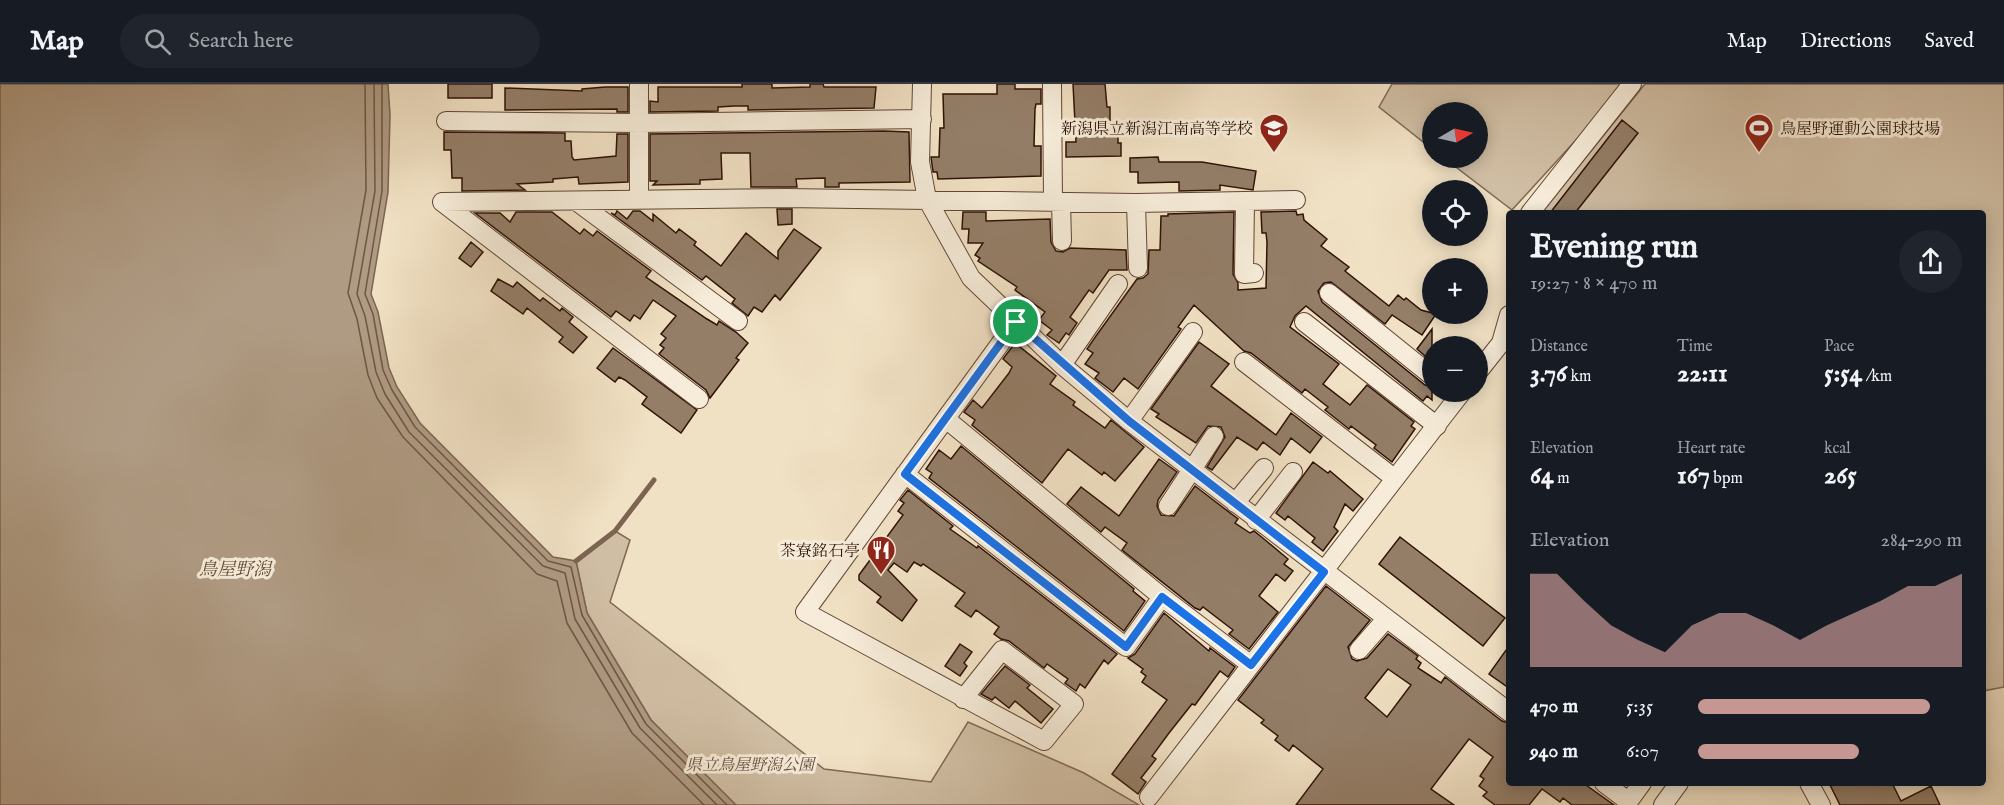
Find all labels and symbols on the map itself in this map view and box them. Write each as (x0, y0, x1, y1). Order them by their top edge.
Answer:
north arrow (1422, 102, 1488, 168)
school or university icon: 新潟県立新潟江南高等学校 (1258, 112, 1290, 154)
sports icon: 鳥屋野運動公園球技場 (1743, 112, 1775, 154)
place label: 新潟県立新潟江南高等学校 (1061, 120, 1253, 140)
place label: 鳥屋野運動公園球技場 (1780, 120, 1940, 140)
pin (990, 296, 1041, 347)
restaurant icon: 茶寮銘石亭 (865, 534, 897, 576)
place label: 茶寮銘石亭 (780, 542, 860, 562)
water label: 鳥屋野潟 (199, 559, 273, 582)
park label: 県立鳥屋野潟公園 (686, 756, 817, 776)

